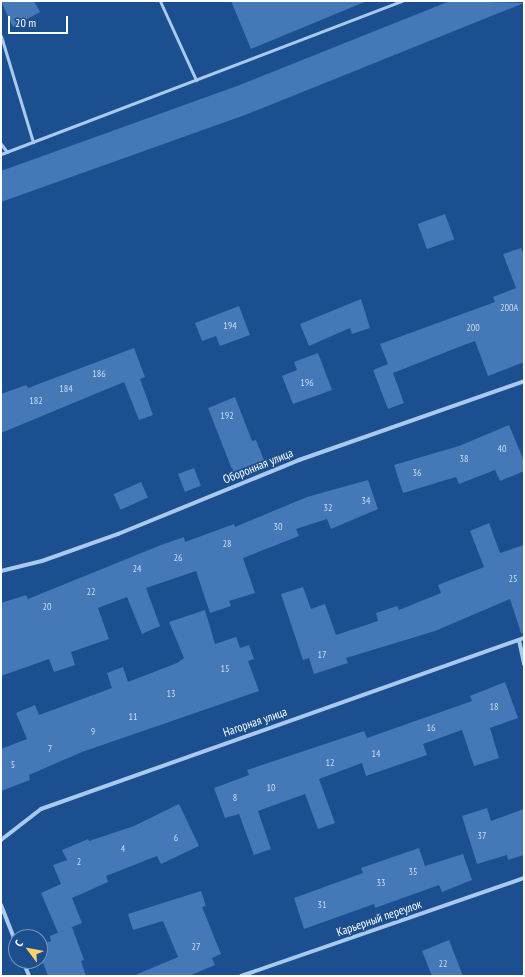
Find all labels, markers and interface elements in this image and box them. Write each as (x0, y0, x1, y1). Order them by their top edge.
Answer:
scale bar (10, 8, 70, 34)
text: 20 m (15, 15, 36, 30)
house number: 200А (500, 302, 518, 314)
house number: 194 (223, 320, 237, 332)
house number: 200 (466, 322, 480, 334)
house number: 186 (92, 368, 106, 380)
house number: 196 (300, 377, 314, 389)
house number: 184 (59, 383, 73, 395)
house number: 182 (29, 395, 43, 407)
house number: 192 (220, 410, 234, 422)
house number: 40 (498, 443, 506, 455)
street label: Оборонная улица (221, 445, 295, 487)
house number: 38 (460, 453, 468, 465)
house number: 36 (413, 467, 421, 479)
house number: 34 (362, 495, 370, 507)
house number: 32 (324, 502, 332, 514)
house number: 30 (274, 521, 282, 533)
house number: 28 (223, 538, 231, 550)
house number: 26 (174, 552, 182, 564)
house number: 24 (133, 563, 141, 575)
house number: 25 (509, 573, 517, 585)
house number: 22 (87, 586, 95, 598)
house number: 20 (43, 601, 51, 613)
house number: 17 (318, 649, 326, 661)
house number: 15 (221, 663, 229, 675)
house number: 13 (167, 688, 175, 700)
house number: 18 (490, 701, 498, 713)
street label: Нагорная улица (221, 704, 289, 740)
house number: 11 (129, 711, 137, 723)
house number: 16 (427, 722, 435, 734)
house number: 9 (91, 726, 95, 738)
house number: 7 (48, 743, 52, 755)
house number: 14 (372, 748, 380, 760)
house number: 12 (326, 757, 334, 769)
house number: 5 (11, 759, 15, 771)
house number: 10 (267, 782, 275, 794)
house number: 8 (233, 792, 237, 804)
house number: 37 (478, 830, 486, 842)
house number: 6 (174, 832, 178, 844)
house number: 4 (121, 843, 125, 855)
house number: 2 (77, 856, 81, 868)
house number: 35 (409, 866, 417, 878)
house number: 33 (377, 877, 385, 889)
street label: Карьерный переулок (334, 897, 424, 939)
house number: 31 (318, 899, 326, 911)
north arrow (8, 929, 48, 969)
text: С (11, 937, 26, 949)
house number: 27 (192, 941, 200, 953)
house number: 22 (439, 958, 447, 970)

